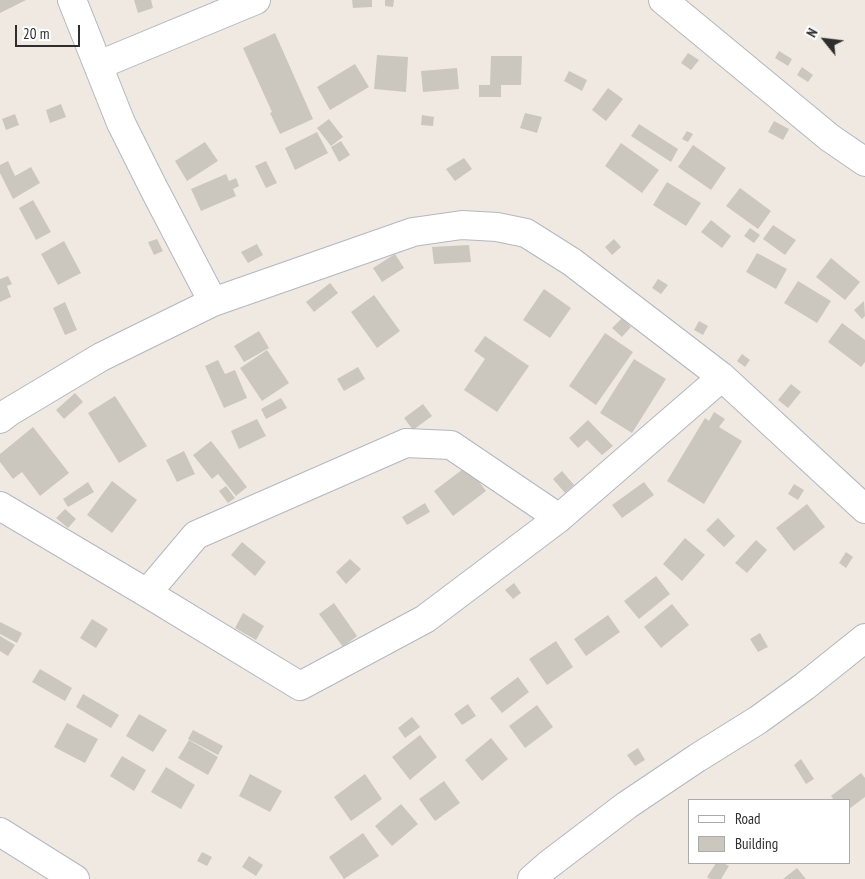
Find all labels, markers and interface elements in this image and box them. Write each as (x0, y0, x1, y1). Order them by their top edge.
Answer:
scale bar (18, 15, 82, 47)
north arrow (800, 15, 850, 65)
text: 20 m (23, 24, 49, 43)
text: N (802, 25, 822, 40)
legend (688, 799, 850, 864)
text: Road (735, 809, 761, 828)
text: Building (735, 834, 778, 853)

